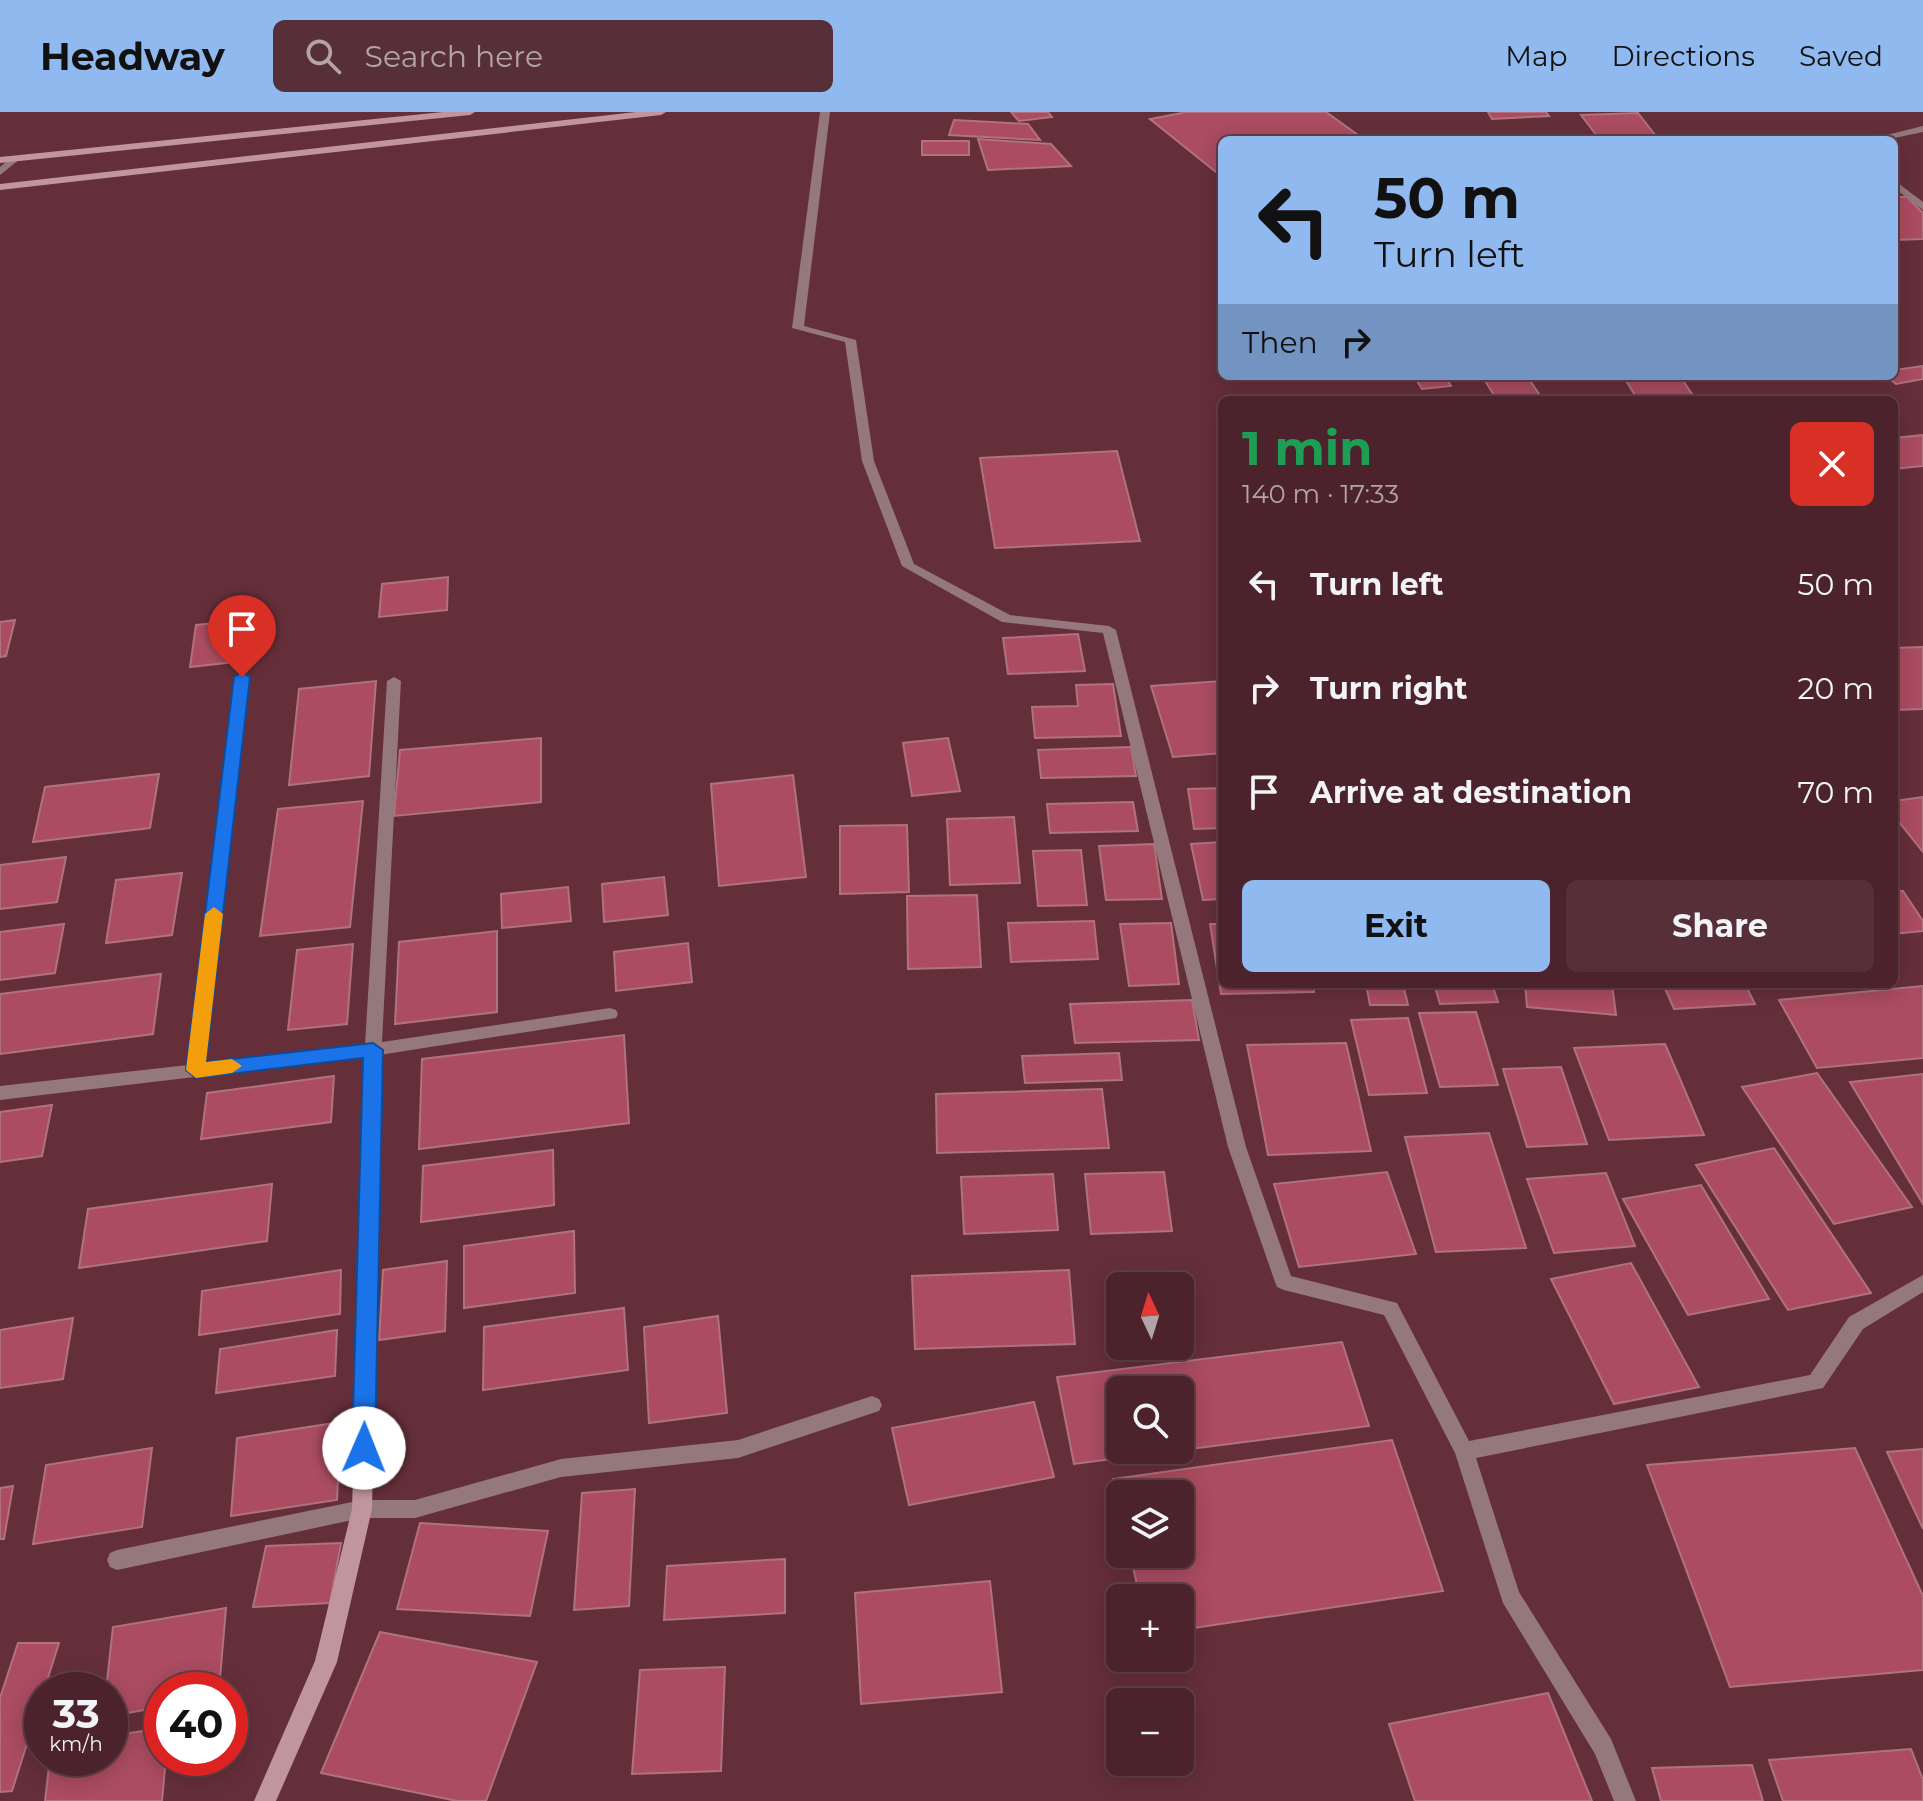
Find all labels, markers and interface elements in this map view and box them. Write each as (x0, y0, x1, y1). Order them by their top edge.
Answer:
search box (273, 20, 833, 92)
text: Headway (40, 33, 225, 80)
icon: search (301, 34, 345, 78)
text: Search here (365, 38, 543, 75)
text: Map (1505, 39, 1567, 73)
text: Directions (1611, 39, 1755, 73)
text: Saved (1799, 39, 1883, 73)
text: 50 m (1374, 164, 1520, 232)
icon: left (1242, 168, 1346, 272)
text: Turn left (1374, 232, 1525, 276)
icon: right (1334, 320, 1378, 364)
text: Then (1242, 324, 1318, 361)
text: 1 min (1242, 419, 1372, 477)
button: close (1790, 422, 1874, 506)
text: 140 m · 17:33 (1242, 478, 1399, 510)
icon: left (1242, 562, 1286, 606)
text: Turn left (1310, 566, 1443, 603)
text: 50 m (1797, 566, 1874, 603)
pin (208, 595, 276, 677)
icon: arrive (220, 607, 264, 651)
icon: right (1242, 666, 1286, 710)
text: Turn right (1310, 670, 1467, 707)
text: 20 m (1797, 670, 1874, 707)
icon: arrive (1242, 770, 1286, 814)
text: Arrive at destination (1310, 774, 1632, 811)
text: 70 m (1797, 774, 1874, 811)
button: Exit (1242, 880, 1550, 972)
button: Share (1566, 880, 1874, 972)
north arrow (1106, 1272, 1194, 1360)
map controls (1106, 1272, 1194, 1776)
button: search (1106, 1376, 1194, 1464)
position arrow (322, 1406, 406, 1490)
button: layers (1106, 1480, 1194, 1568)
button: + (1106, 1584, 1194, 1672)
speed limit sign: 40 (144, 1672, 248, 1776)
button: − (1106, 1688, 1194, 1776)
text: 33 (52, 1689, 100, 1738)
text: km/h (49, 1732, 103, 1756)

